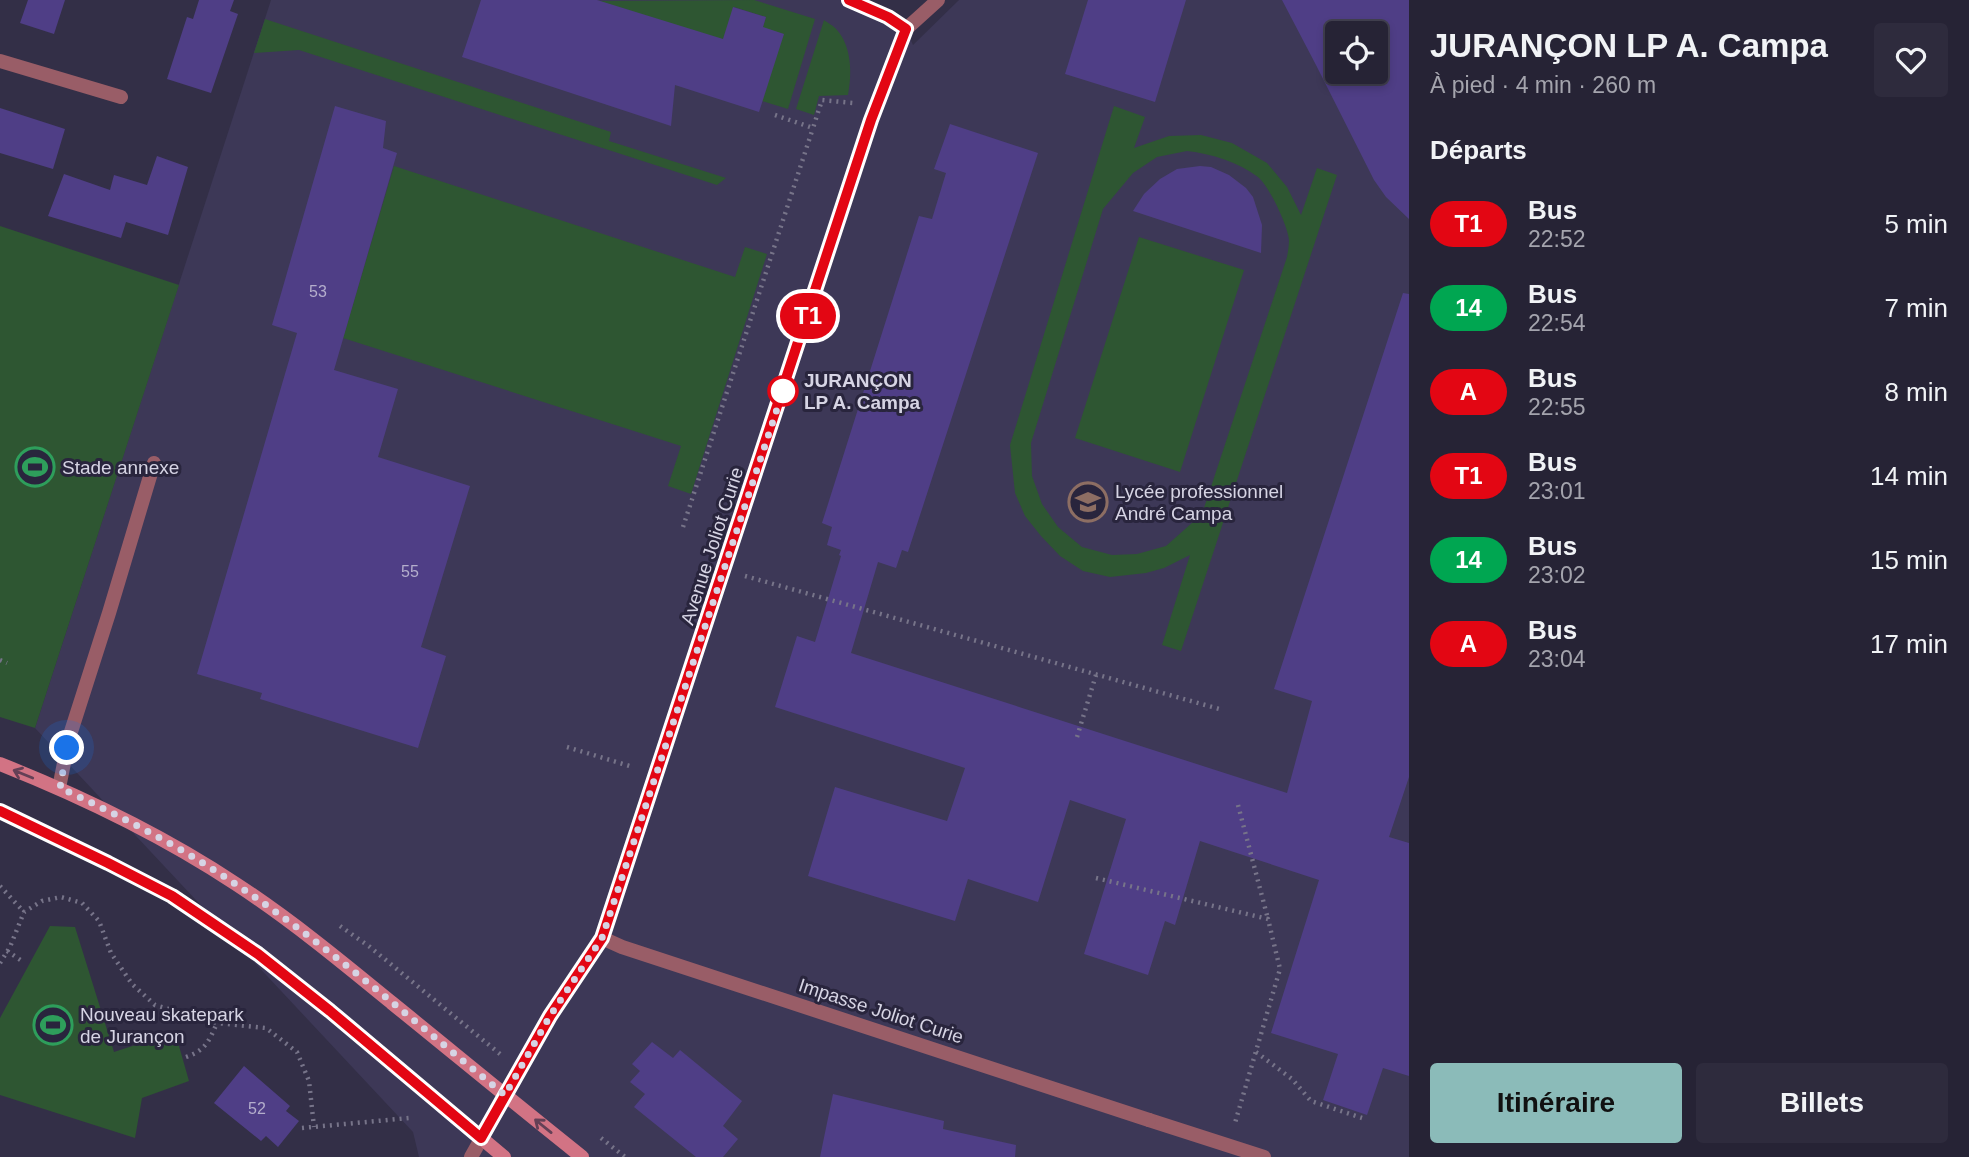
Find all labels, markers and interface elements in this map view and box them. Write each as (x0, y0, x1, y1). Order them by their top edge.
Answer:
map controls (1325, 21, 1388, 84)
button: locate (1325, 21, 1388, 84)
button: heart (1874, 23, 1948, 97)
text: JURANÇON LP A. Campa (1430, 27, 1828, 64)
text: À pied · 4 min · 260 m (1430, 72, 1656, 98)
text: Départs (1430, 135, 1527, 165)
text: Bus (1528, 195, 1577, 225)
text: 5 min (1884, 209, 1948, 239)
text: T1 (1454, 210, 1483, 237)
text: 22:52 (1528, 226, 1586, 252)
text: Bus (1528, 279, 1577, 309)
house number: 53 (309, 283, 327, 300)
line badge: T1 (776, 293, 840, 339)
text: 7 min (1884, 293, 1948, 323)
text: 14 (1455, 294, 1482, 321)
text: T1 (794, 302, 822, 329)
text: 22:54 (1528, 310, 1586, 336)
text: Bus (1528, 363, 1577, 393)
place label: JURANÇON LP A. Campa (804, 370, 921, 413)
marker: JURANÇON LP A. Campa (768, 376, 798, 406)
text: 8 min (1884, 377, 1948, 407)
text: A (1460, 378, 1477, 405)
text: 22:55 (1528, 394, 1586, 420)
sports icon: Stade annexe (14, 446, 56, 488)
text: Bus (1528, 447, 1577, 477)
place label: Stade annexe (62, 457, 179, 478)
text: 14 min (1870, 461, 1948, 491)
text: T1 (1454, 462, 1483, 489)
street label: Avenue Joliot Curie (677, 465, 747, 627)
text: 23:01 (1528, 478, 1586, 504)
school or university icon: Lycée professionnel André Campa (1067, 481, 1109, 523)
place label: Lycée professionnel André Campa (1115, 481, 1283, 524)
text: Bus (1528, 531, 1577, 561)
text: 15 min (1870, 545, 1948, 575)
text: 14 (1455, 546, 1482, 573)
text: 23:02 (1528, 562, 1586, 588)
house number: 55 (401, 563, 419, 580)
text: Bus (1528, 615, 1577, 645)
text: 17 min (1870, 629, 1948, 659)
text: A (1460, 630, 1477, 657)
text: 23:04 (1528, 646, 1586, 672)
your location (49, 730, 84, 765)
one-way arrow (13, 766, 34, 779)
street label: Impasse Joliot Curie (796, 974, 966, 1048)
sports icon: Nouveau skatepark de Jurançon (32, 1004, 74, 1046)
place label: Nouveau skatepark de Jurançon (80, 1004, 244, 1047)
button: Itinéraire (1430, 1063, 1682, 1143)
button: Billets (1696, 1063, 1948, 1143)
house number: 52 (248, 1100, 266, 1117)
one-way arrow (535, 1118, 553, 1134)

